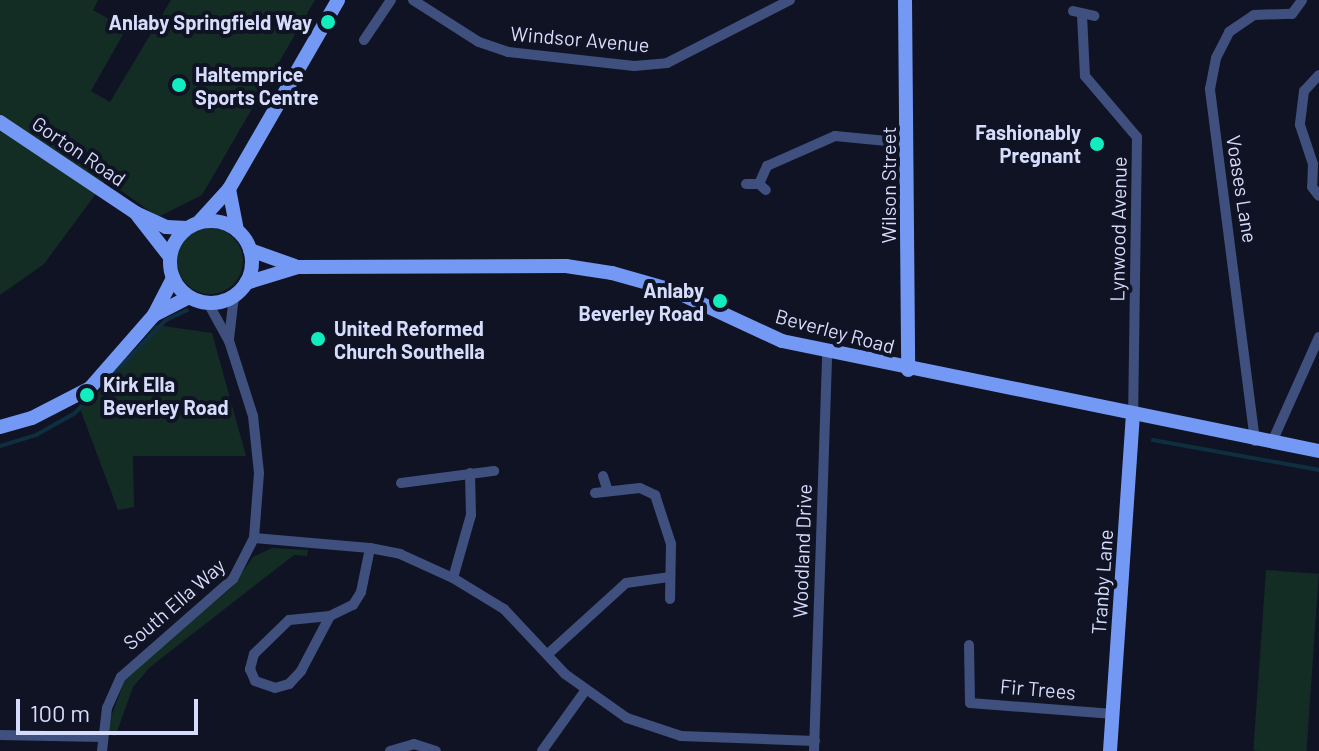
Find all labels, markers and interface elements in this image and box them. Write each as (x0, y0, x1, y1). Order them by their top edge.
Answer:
place label: Anlaby Springfield Way (109, 10, 312, 34)
marker: Anlaby Springfield Way (319, 13, 337, 31)
street label: Windsor Avenue (509, 21, 651, 57)
place label: Haltemprice Sports Centre (195, 62, 319, 109)
marker: Haltemprice Sports Centre (170, 76, 188, 94)
street label: Gorton Road (28, 111, 130, 191)
place label: Fashionably Pregnant (975, 120, 1081, 167)
street label: Wilson Street (876, 126, 900, 244)
street label: Voases Lane (1222, 134, 1262, 244)
marker: Fashionably Pregnant (1088, 135, 1106, 153)
street label: Lynwood Avenue (1105, 156, 1131, 302)
place label: Anlaby Beverley Road (578, 278, 704, 325)
marker: Anlaby Beverley Road (711, 292, 729, 310)
street label: Beverley Road (773, 304, 897, 358)
place label: United Reformed Church Southella (334, 316, 485, 363)
marker: United Reformed Church Southella (309, 330, 327, 348)
place label: Kirk Ella Beverley Road (103, 372, 229, 419)
marker: Kirk Ella Beverley Road (78, 386, 96, 404)
street label: Woodland Drive (788, 484, 816, 618)
street label: Tranby Lane (1086, 529, 1118, 635)
street label: South Ella Way (118, 553, 230, 655)
street label: Fir Trees (999, 674, 1077, 704)
scale bar (20, 683, 202, 733)
text: 100 m (30, 698, 90, 727)

